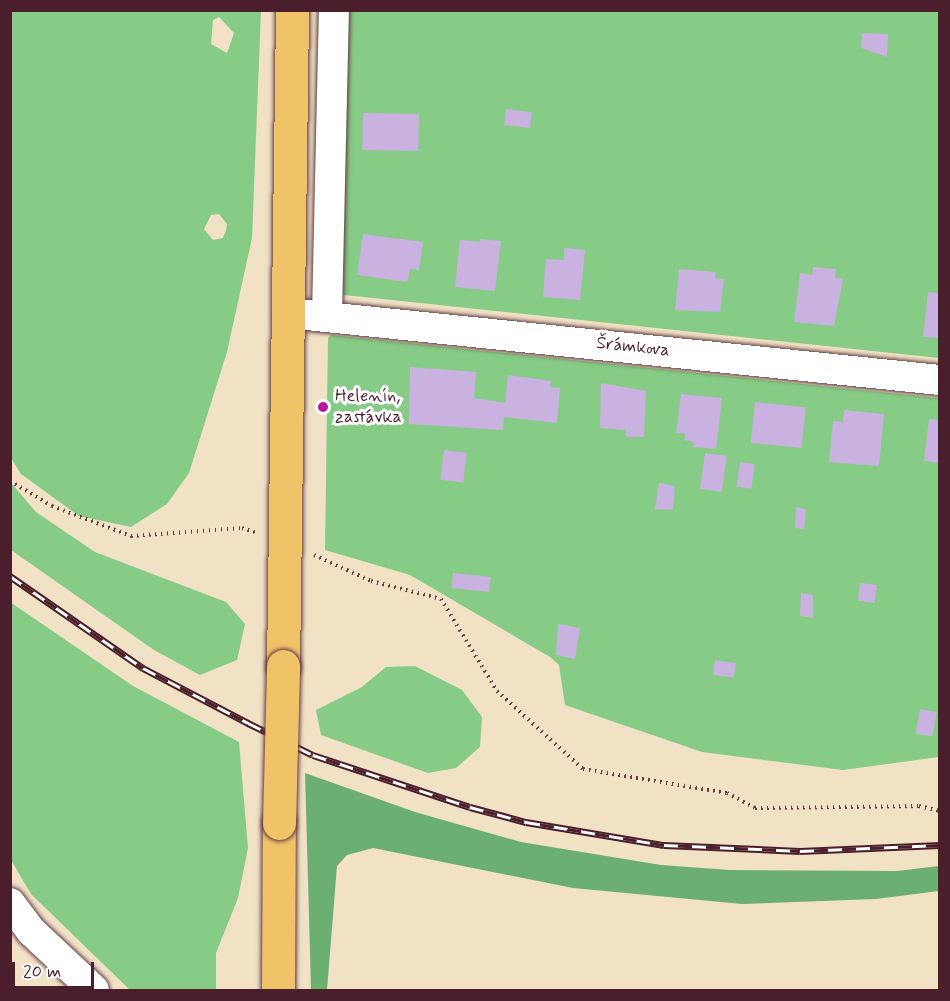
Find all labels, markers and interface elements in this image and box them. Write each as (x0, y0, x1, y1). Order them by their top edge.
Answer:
street label: Šrámkova (595, 332, 671, 362)
place label: Helenín, zastávka (335, 386, 402, 428)
marker: Helenín, zastávka (316, 400, 330, 414)
scale bar (15, 950, 98, 988)
text: 20 m (23, 960, 61, 984)

